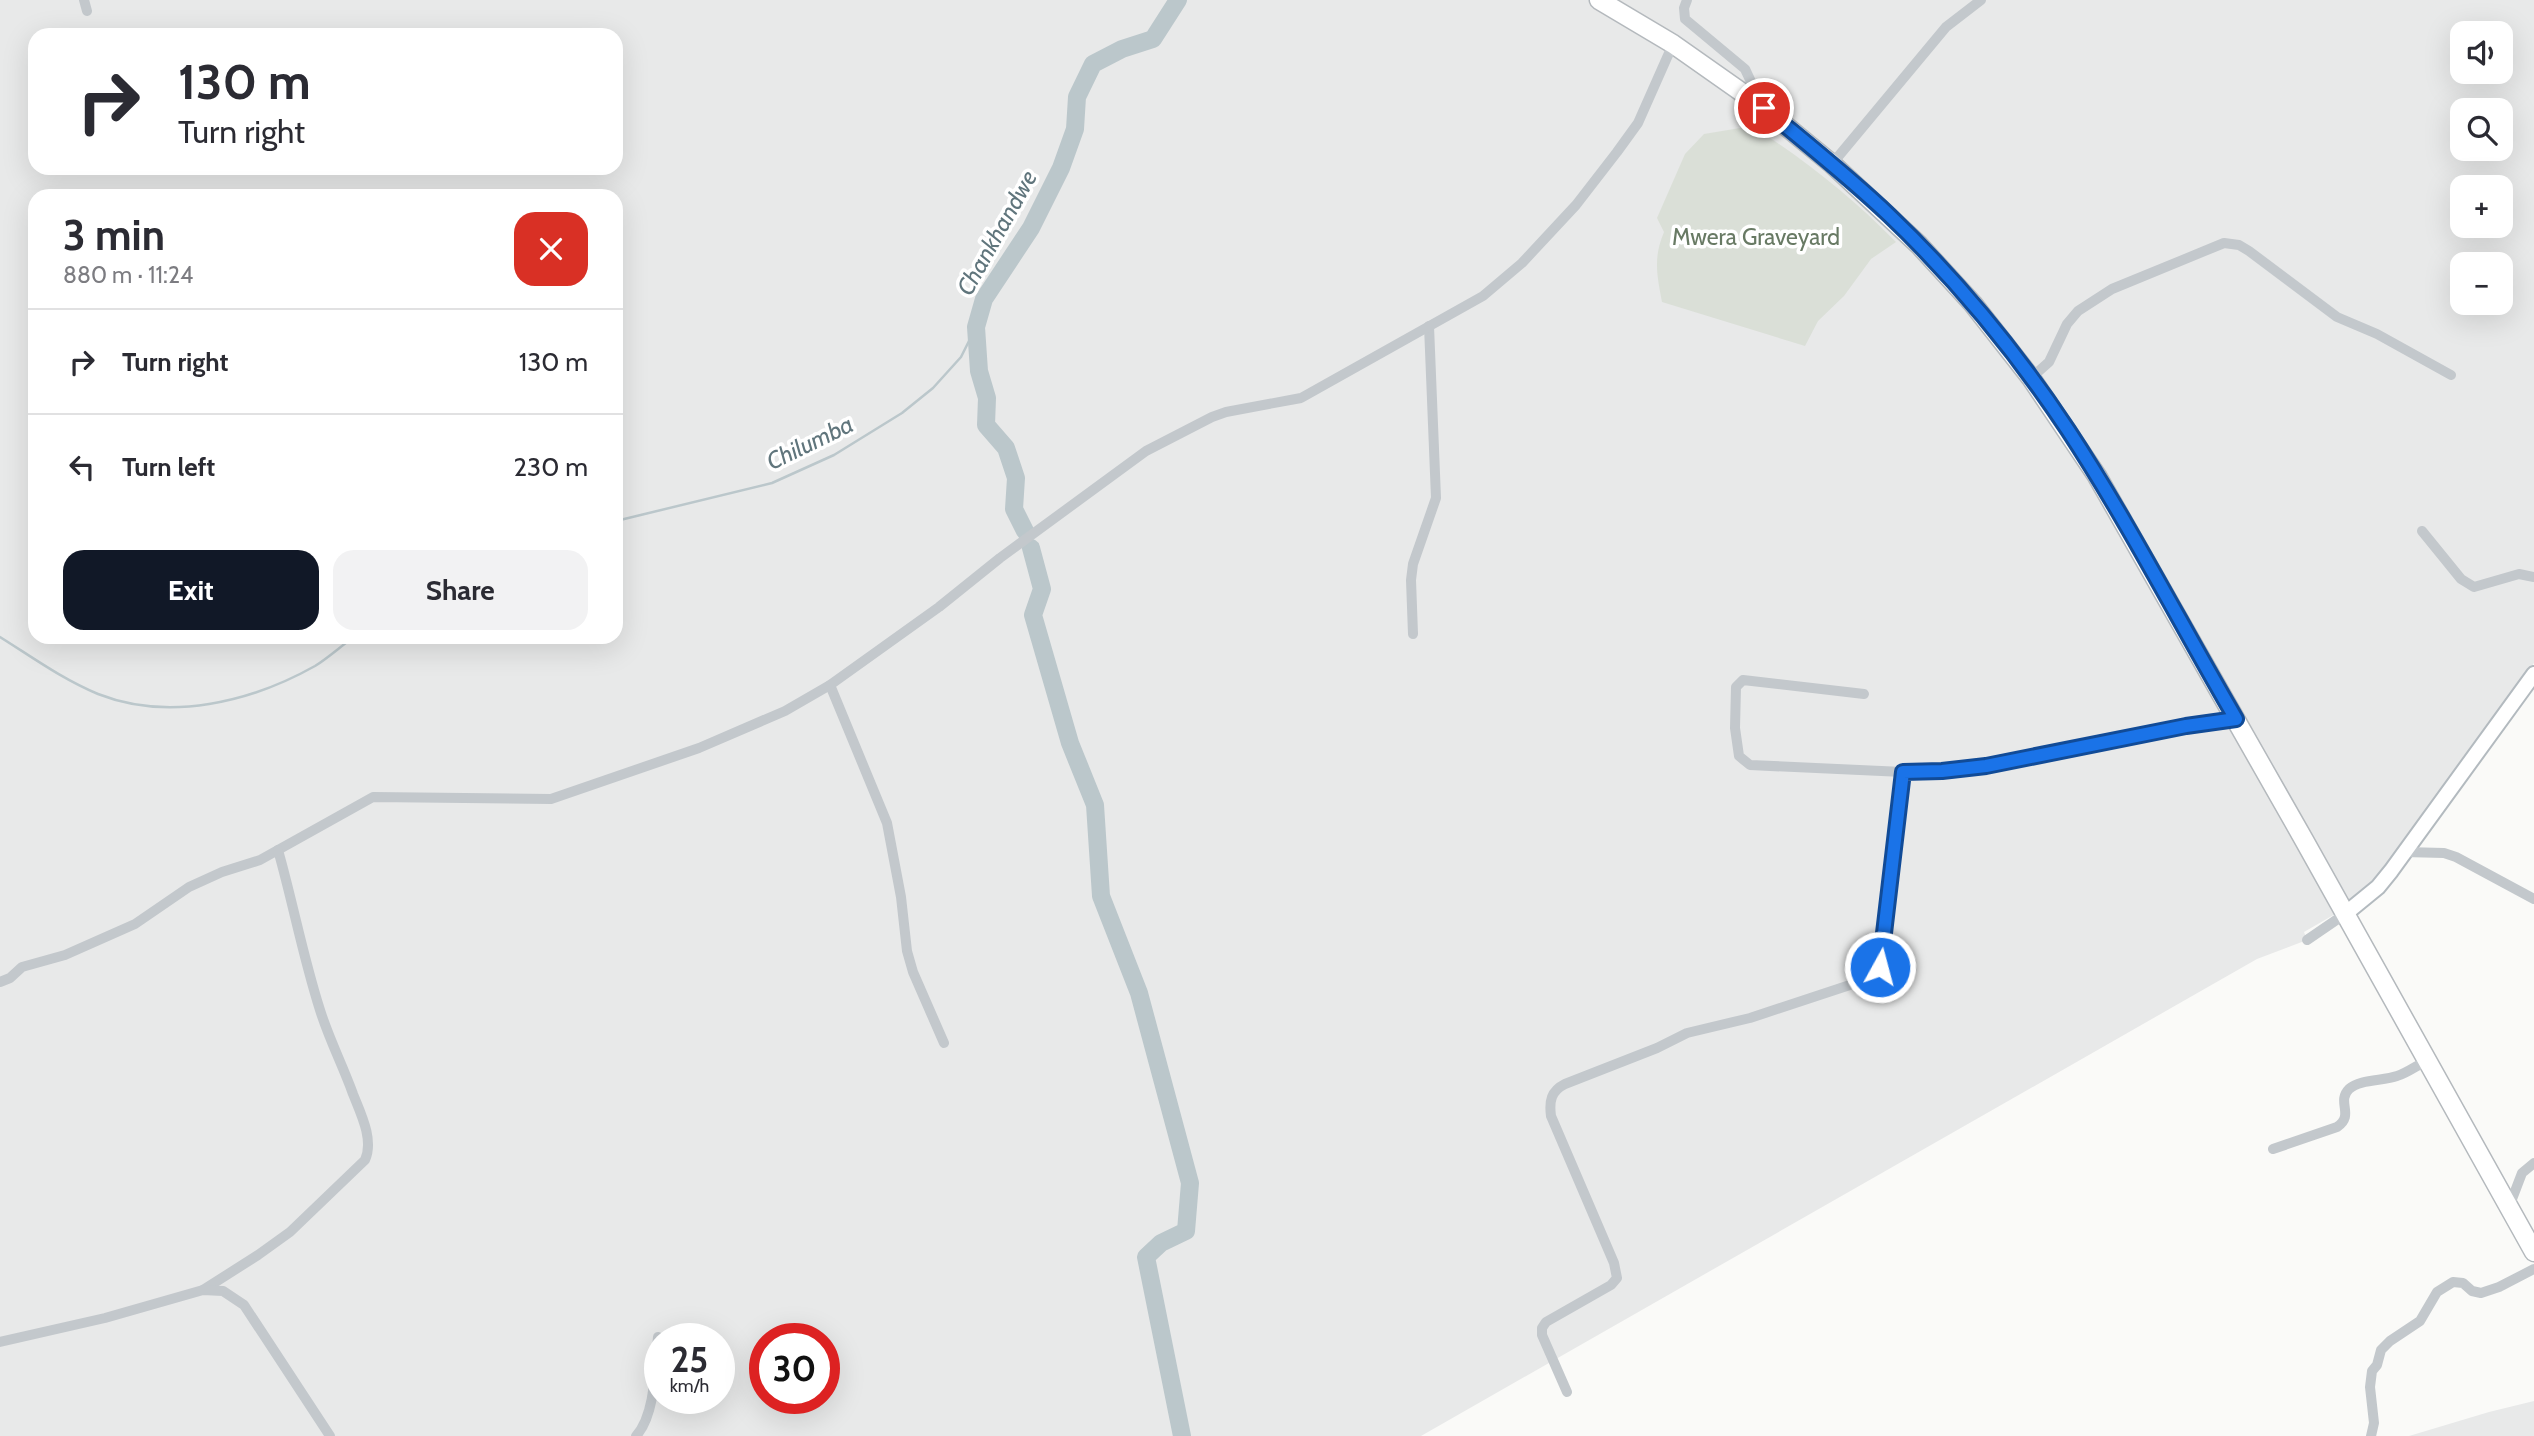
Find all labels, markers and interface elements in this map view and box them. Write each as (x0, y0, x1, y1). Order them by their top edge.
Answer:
map controls (2450, 21, 2513, 315)
button: sound (2450, 21, 2513, 84)
text: 130 m (178, 52, 311, 111)
icon: right (63, 56, 154, 147)
pin (1734, 78, 1794, 138)
icon: arrive (1745, 89, 1783, 127)
button: search (2450, 98, 2513, 161)
text: Turn right (178, 112, 305, 151)
water label: Chankhandwe (950, 165, 1043, 300)
button: + (2450, 175, 2513, 238)
text: 3 min (63, 209, 165, 261)
button: close (514, 212, 588, 286)
park label: Mwera Graveyard (1672, 223, 1840, 251)
button: − (2450, 252, 2513, 315)
text: 880 m · 11:24 (63, 261, 193, 289)
icon: right (63, 343, 101, 381)
text: Turn right (122, 346, 228, 378)
text: 130 m (519, 346, 588, 378)
water label: Chilumba (762, 409, 858, 476)
icon: left (63, 448, 101, 486)
text: Turn left (122, 451, 215, 483)
text: 230 m (514, 451, 588, 483)
button: Exit (63, 550, 319, 630)
button: Share (333, 550, 588, 630)
position arrow (1843, 930, 1917, 1004)
speed limit sign: 30 (749, 1323, 840, 1414)
text: 25 (671, 1338, 708, 1381)
text: km/h (670, 1375, 709, 1397)

